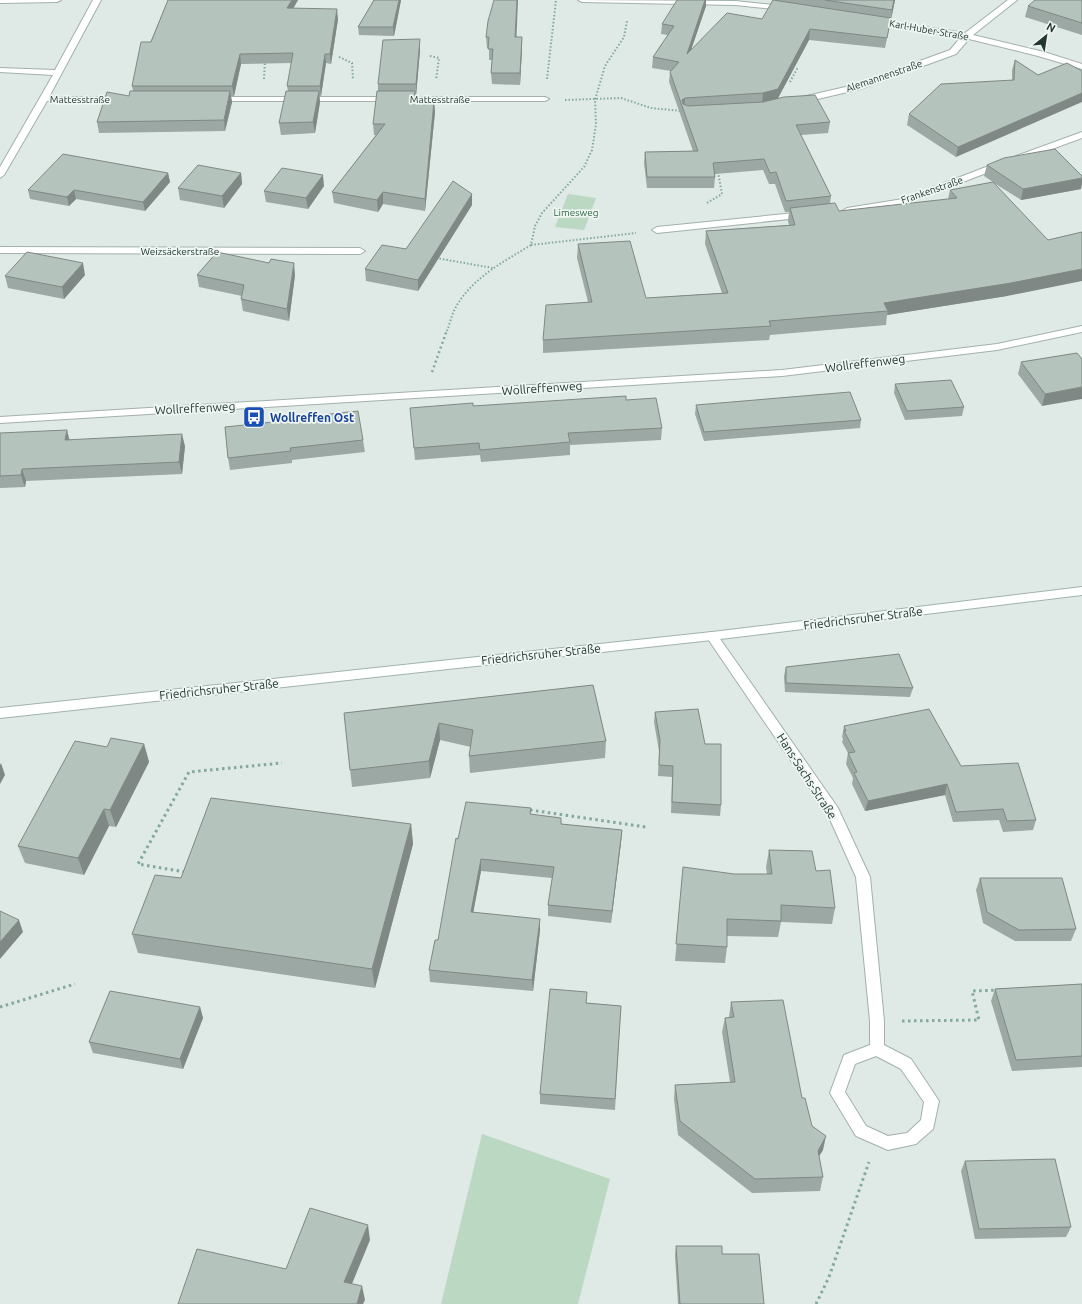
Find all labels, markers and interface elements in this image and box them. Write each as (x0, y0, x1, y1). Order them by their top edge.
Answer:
north arrow (1026, 16, 1066, 56)
street label: Karl-Huber-Straße (888, 18, 970, 42)
text: N (1044, 20, 1058, 35)
street label: Alemannenstraße (844, 58, 924, 94)
street label: Mattesstraße (50, 94, 110, 105)
street label: Mattesstraße (410, 94, 470, 105)
street label: Frankenstraße (900, 174, 964, 206)
park label: Limesweg (553, 207, 599, 218)
street label: Weizsäckerstraße (141, 246, 219, 257)
street label: Wollreffenweg (824, 352, 906, 374)
street label: Wollreffenweg (501, 379, 583, 397)
street label: Wollreffenweg (154, 399, 236, 417)
bus stop icon: Wollreffen Ost (241, 404, 267, 430)
place label: Wollreffen Ost (270, 411, 354, 424)
street label: Friedrichsruher Straße (803, 604, 923, 632)
street label: Friedrichsruher Straße (481, 641, 601, 667)
street label: Friedrichsruher Straße (159, 676, 279, 702)
street label: Hans-Sachs-Straße (775, 731, 839, 821)

